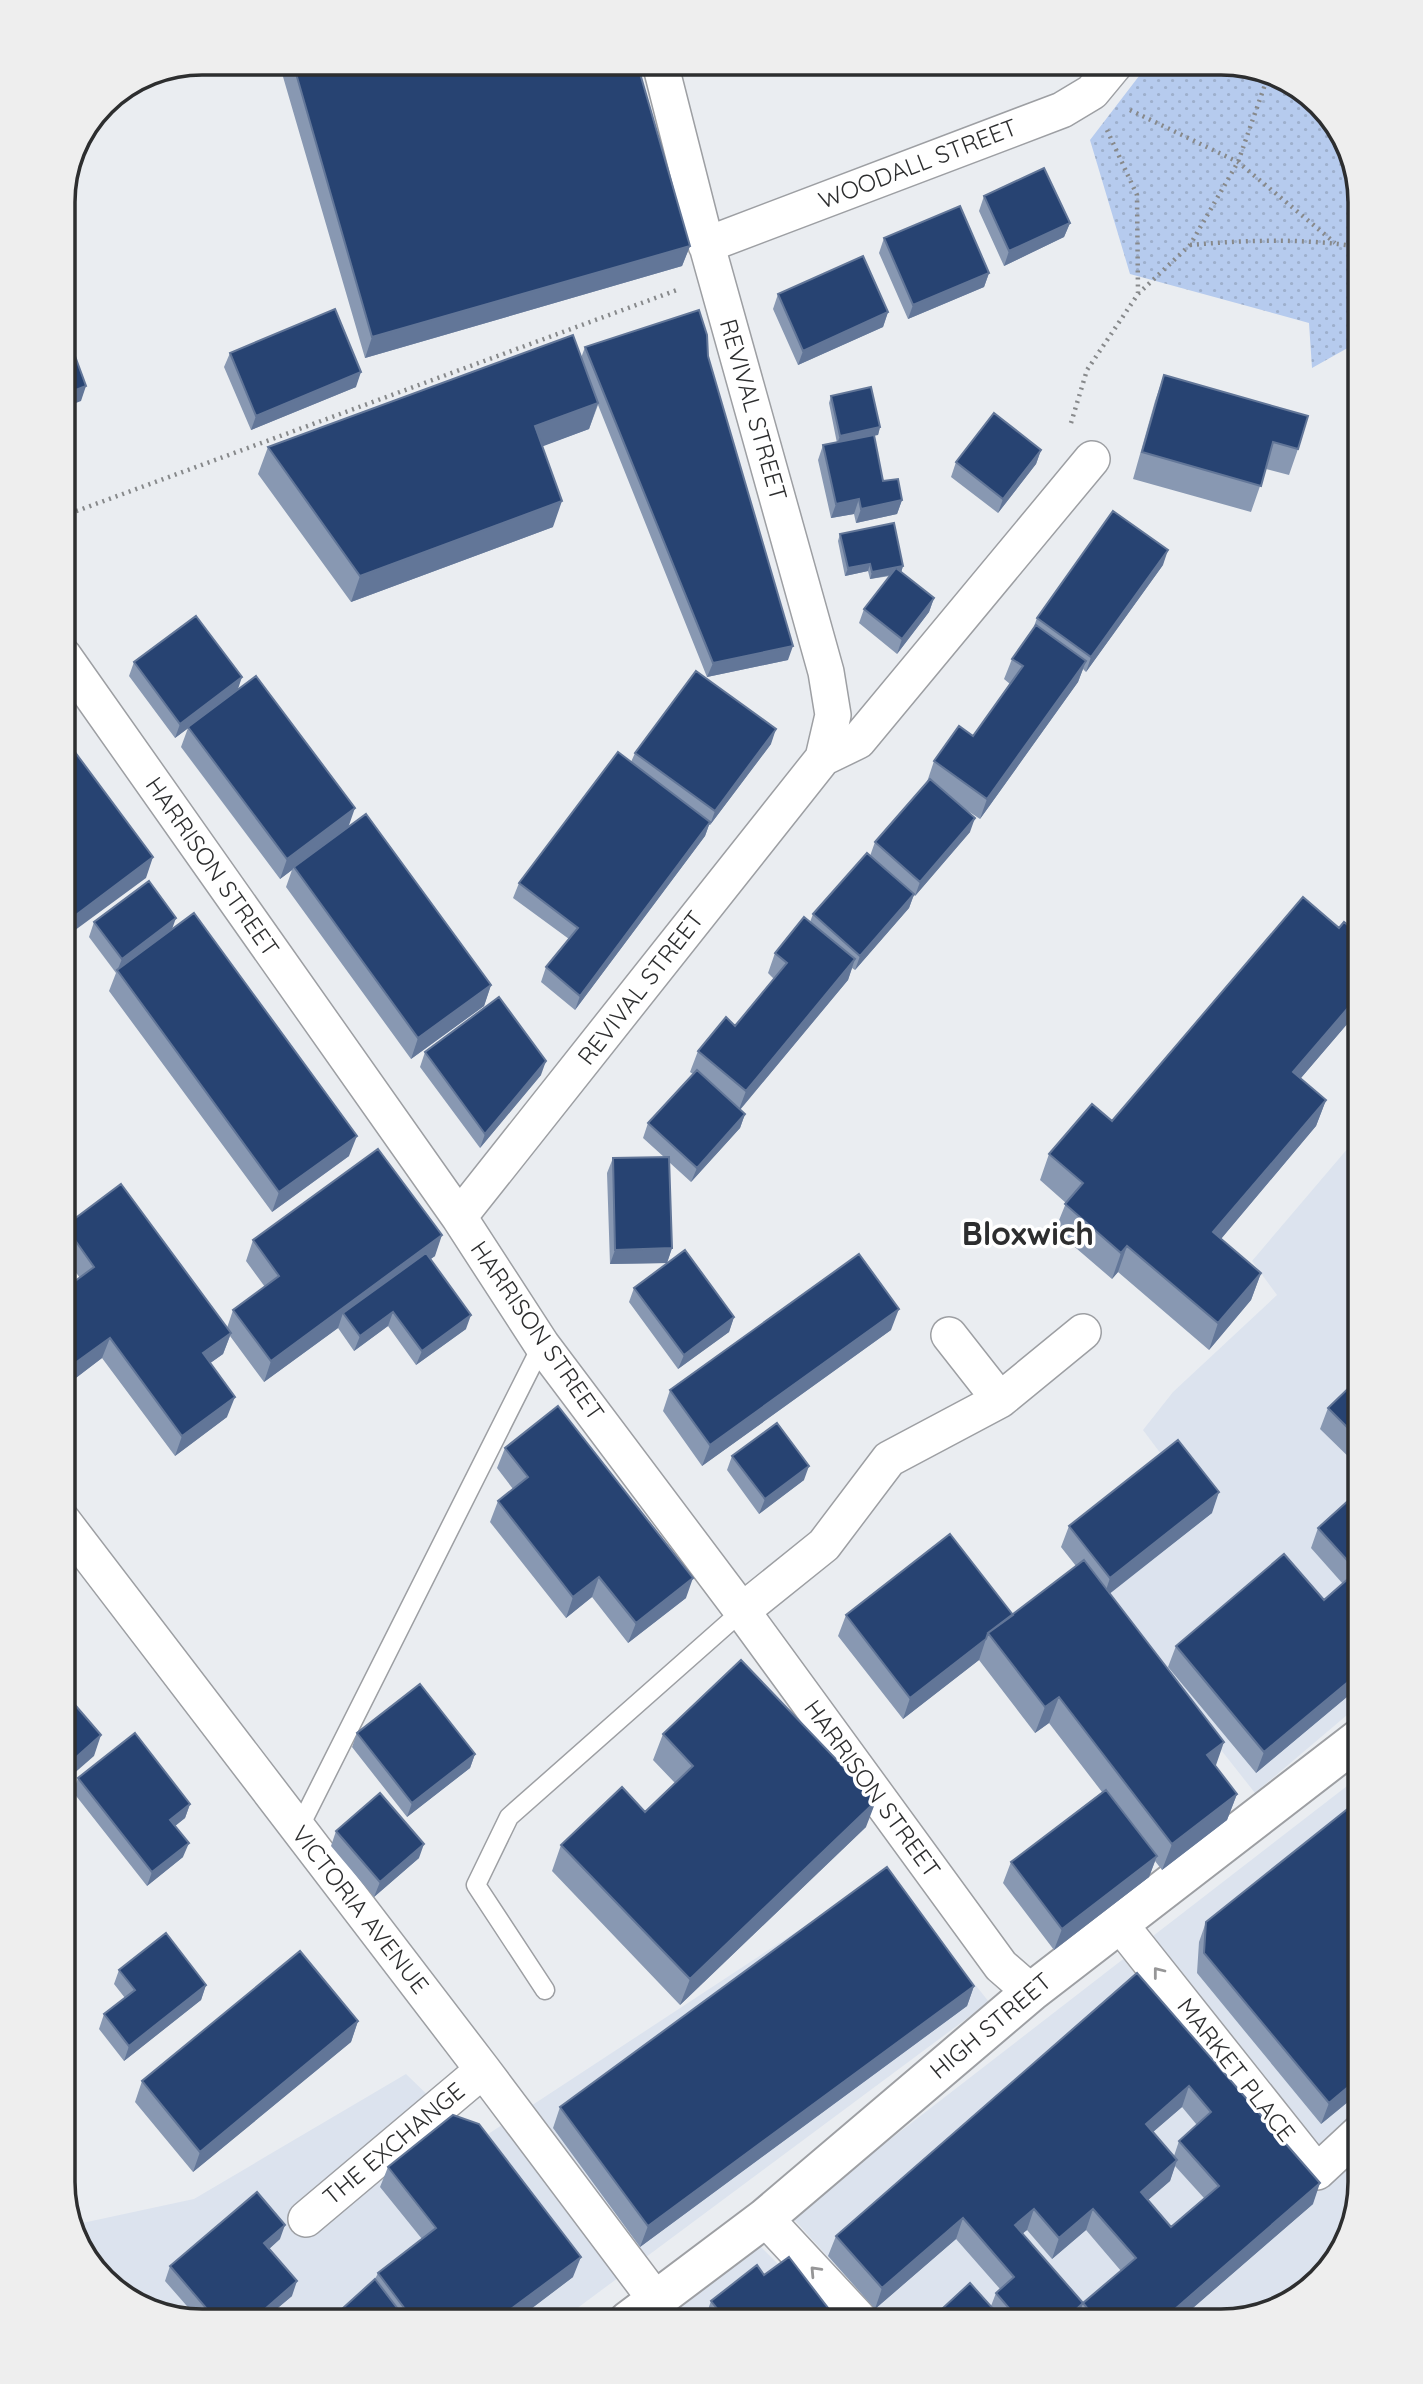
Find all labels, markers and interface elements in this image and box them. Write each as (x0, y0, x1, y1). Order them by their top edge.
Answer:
street label: WOODALL STREET (814, 111, 1021, 215)
street label: REVIVAL STREET (714, 315, 794, 504)
street label: HARRISON STREET (140, 771, 286, 962)
street label: REVIVAL STREET (571, 904, 710, 1070)
district label: Bloxwich (962, 1213, 1094, 1253)
street label: HARRISON STREET (465, 1235, 611, 1426)
street label: HARRISON STREET (798, 1694, 947, 1883)
street label: VICTORIA AVENUE (286, 1819, 436, 2000)
street label: HIGH STREET (923, 1966, 1057, 2085)
one-way arrow (1154, 1968, 1167, 1980)
street label: MARKET PLACE (1171, 1992, 1302, 2147)
street label: THE EXCHANGE (316, 2075, 470, 2211)
one-way arrow (810, 2266, 823, 2279)

